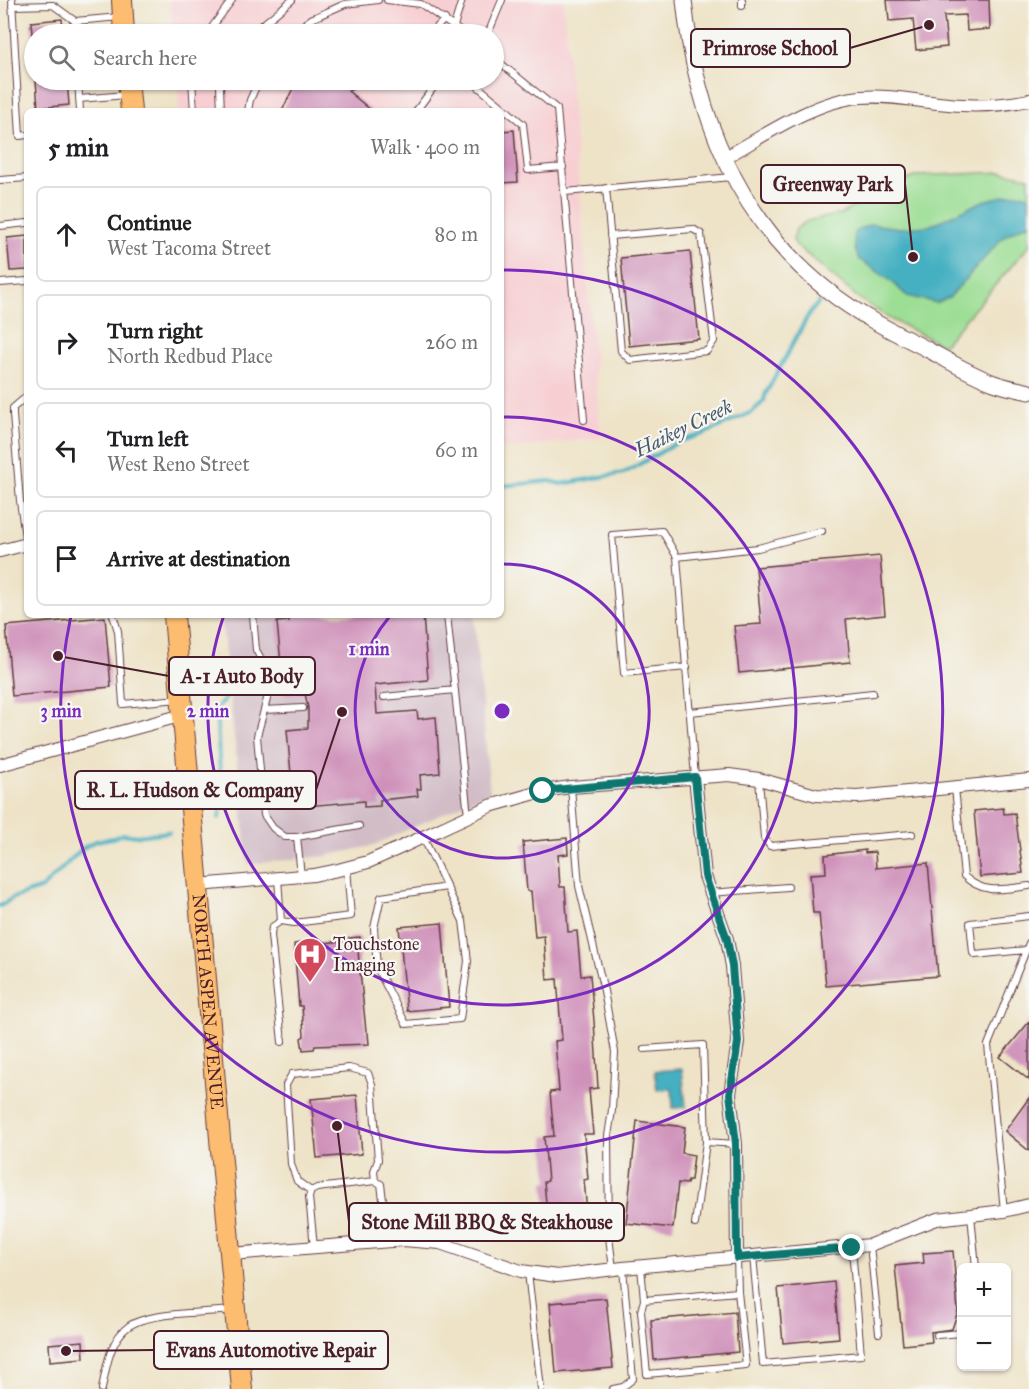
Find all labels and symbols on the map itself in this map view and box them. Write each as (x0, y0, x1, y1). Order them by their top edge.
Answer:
callout: Primrose School (691, 29, 850, 67)
text: Primrose School (702, 36, 838, 60)
callout: Greenway Park (761, 165, 905, 203)
text: Greenway Park (773, 172, 894, 197)
water label: Haikey Creek (629, 394, 736, 462)
text: 1 min (349, 638, 390, 660)
callout: A-1 Auto Body (169, 657, 315, 695)
text: A-1 Auto Body (179, 664, 305, 689)
text: 3 min (41, 700, 82, 723)
text: 2 min (187, 700, 230, 722)
centre of rings (492, 701, 512, 721)
callout: R. L. Hudson & Company (75, 771, 316, 809)
route start (529, 777, 555, 803)
text: R. L. Hudson & Company (87, 778, 305, 803)
street label: NORTH ASPEN AVENUE (188, 893, 228, 1110)
place label: Touchstone Imaging (333, 933, 420, 977)
hospital icon: Touchstone Imaging (292, 936, 328, 983)
callout: Stone Mill BBQ & Steakhouse (349, 1203, 624, 1241)
text: Stone Mill BBQ & Steakhouse (361, 1210, 614, 1235)
route end (838, 1234, 864, 1260)
callout: Evans Automotive Repair (154, 1331, 388, 1369)
text: Evans Automotive Repair (166, 1338, 377, 1363)

